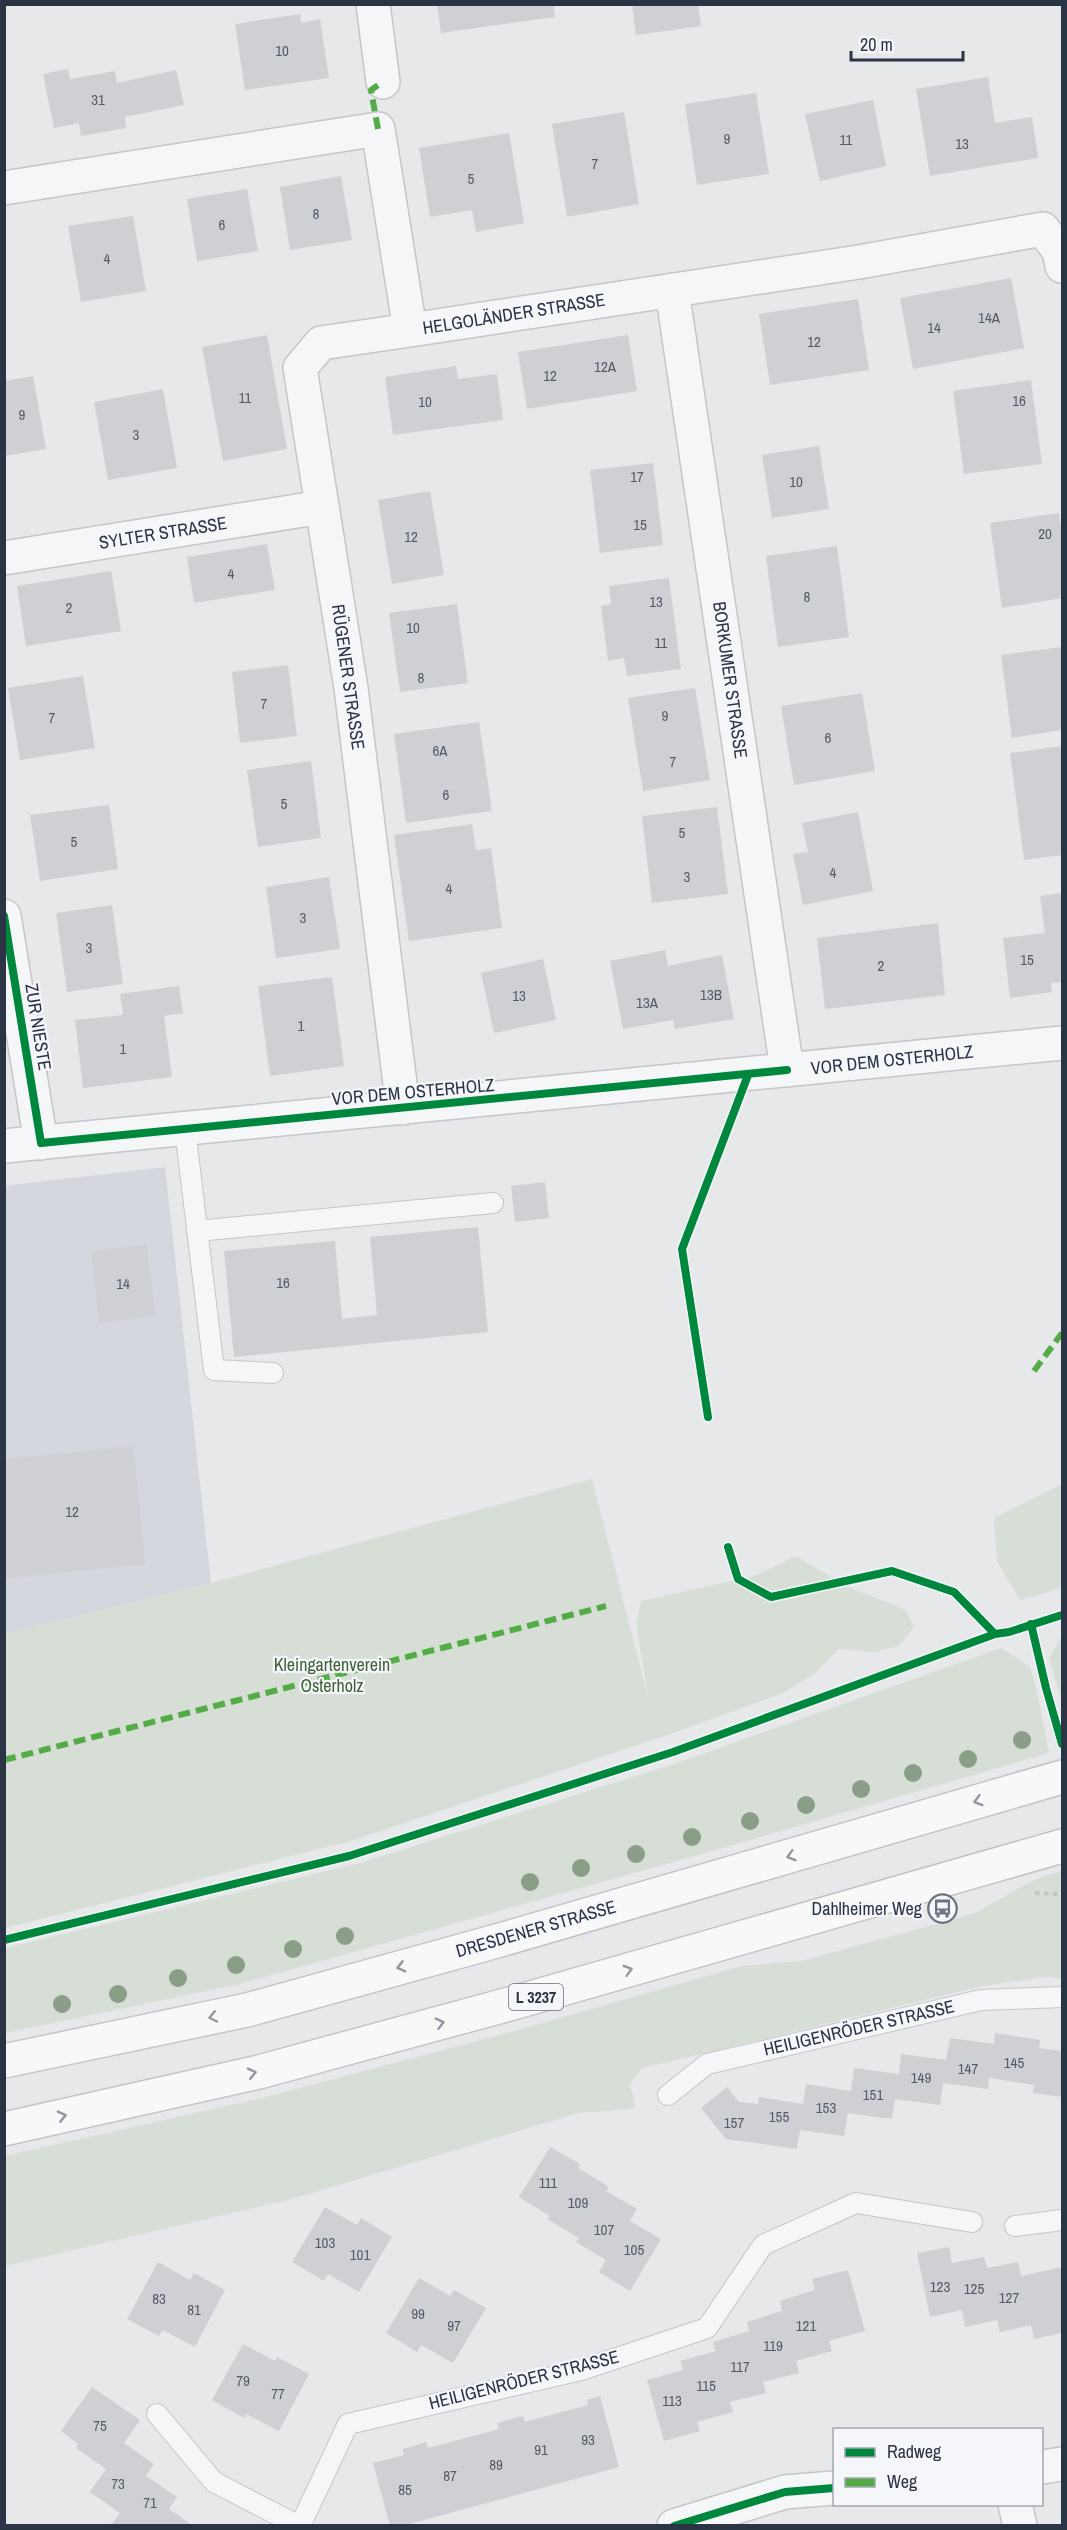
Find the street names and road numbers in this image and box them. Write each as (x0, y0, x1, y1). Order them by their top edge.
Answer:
street label: HELGOLÄNDER STRASSE (421, 287, 607, 340)
street label: SYLTER STRASSE (97, 510, 229, 555)
street label: BORKUMER STRASSE (707, 600, 754, 760)
street label: RÜGENER STRASSE (326, 602, 371, 751)
street label: ZUR NIESTE (19, 982, 58, 1072)
street label: VOR DEM OSTERHOLZ (809, 1039, 974, 1080)
street label: VOR DEM OSTERHOLZ (331, 1072, 495, 1111)
street label: DRESDENER STRASSE (453, 1894, 619, 1963)
road number: L 3237 (509, 1984, 563, 2010)
street label: HEILIGENRÖDER STRASSE (761, 1993, 957, 2062)
street label: HEILIGENRÖDER STRASSE (426, 2344, 622, 2415)

